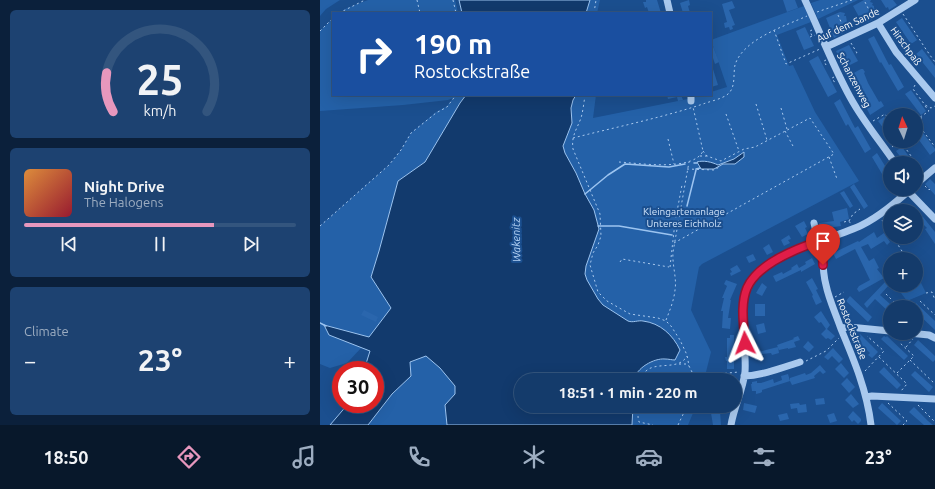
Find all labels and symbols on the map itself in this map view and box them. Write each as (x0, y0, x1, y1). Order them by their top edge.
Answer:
street label: Auf dem Sande (815, 6, 881, 44)
street label: Hirschpaß (888, 25, 924, 67)
street label: Schanzenweg (835, 50, 873, 110)
north arrow (883, 108, 923, 148)
park label: Kleingartenanlage Unteres Eichholz (643, 206, 725, 229)
water label: Wakenitz (510, 216, 522, 263)
pin (806, 224, 840, 265)
street label: Rostockstraße (835, 297, 869, 361)
position arrow (724, 322, 766, 364)
speed limit sign: 30 (332, 361, 384, 413)

